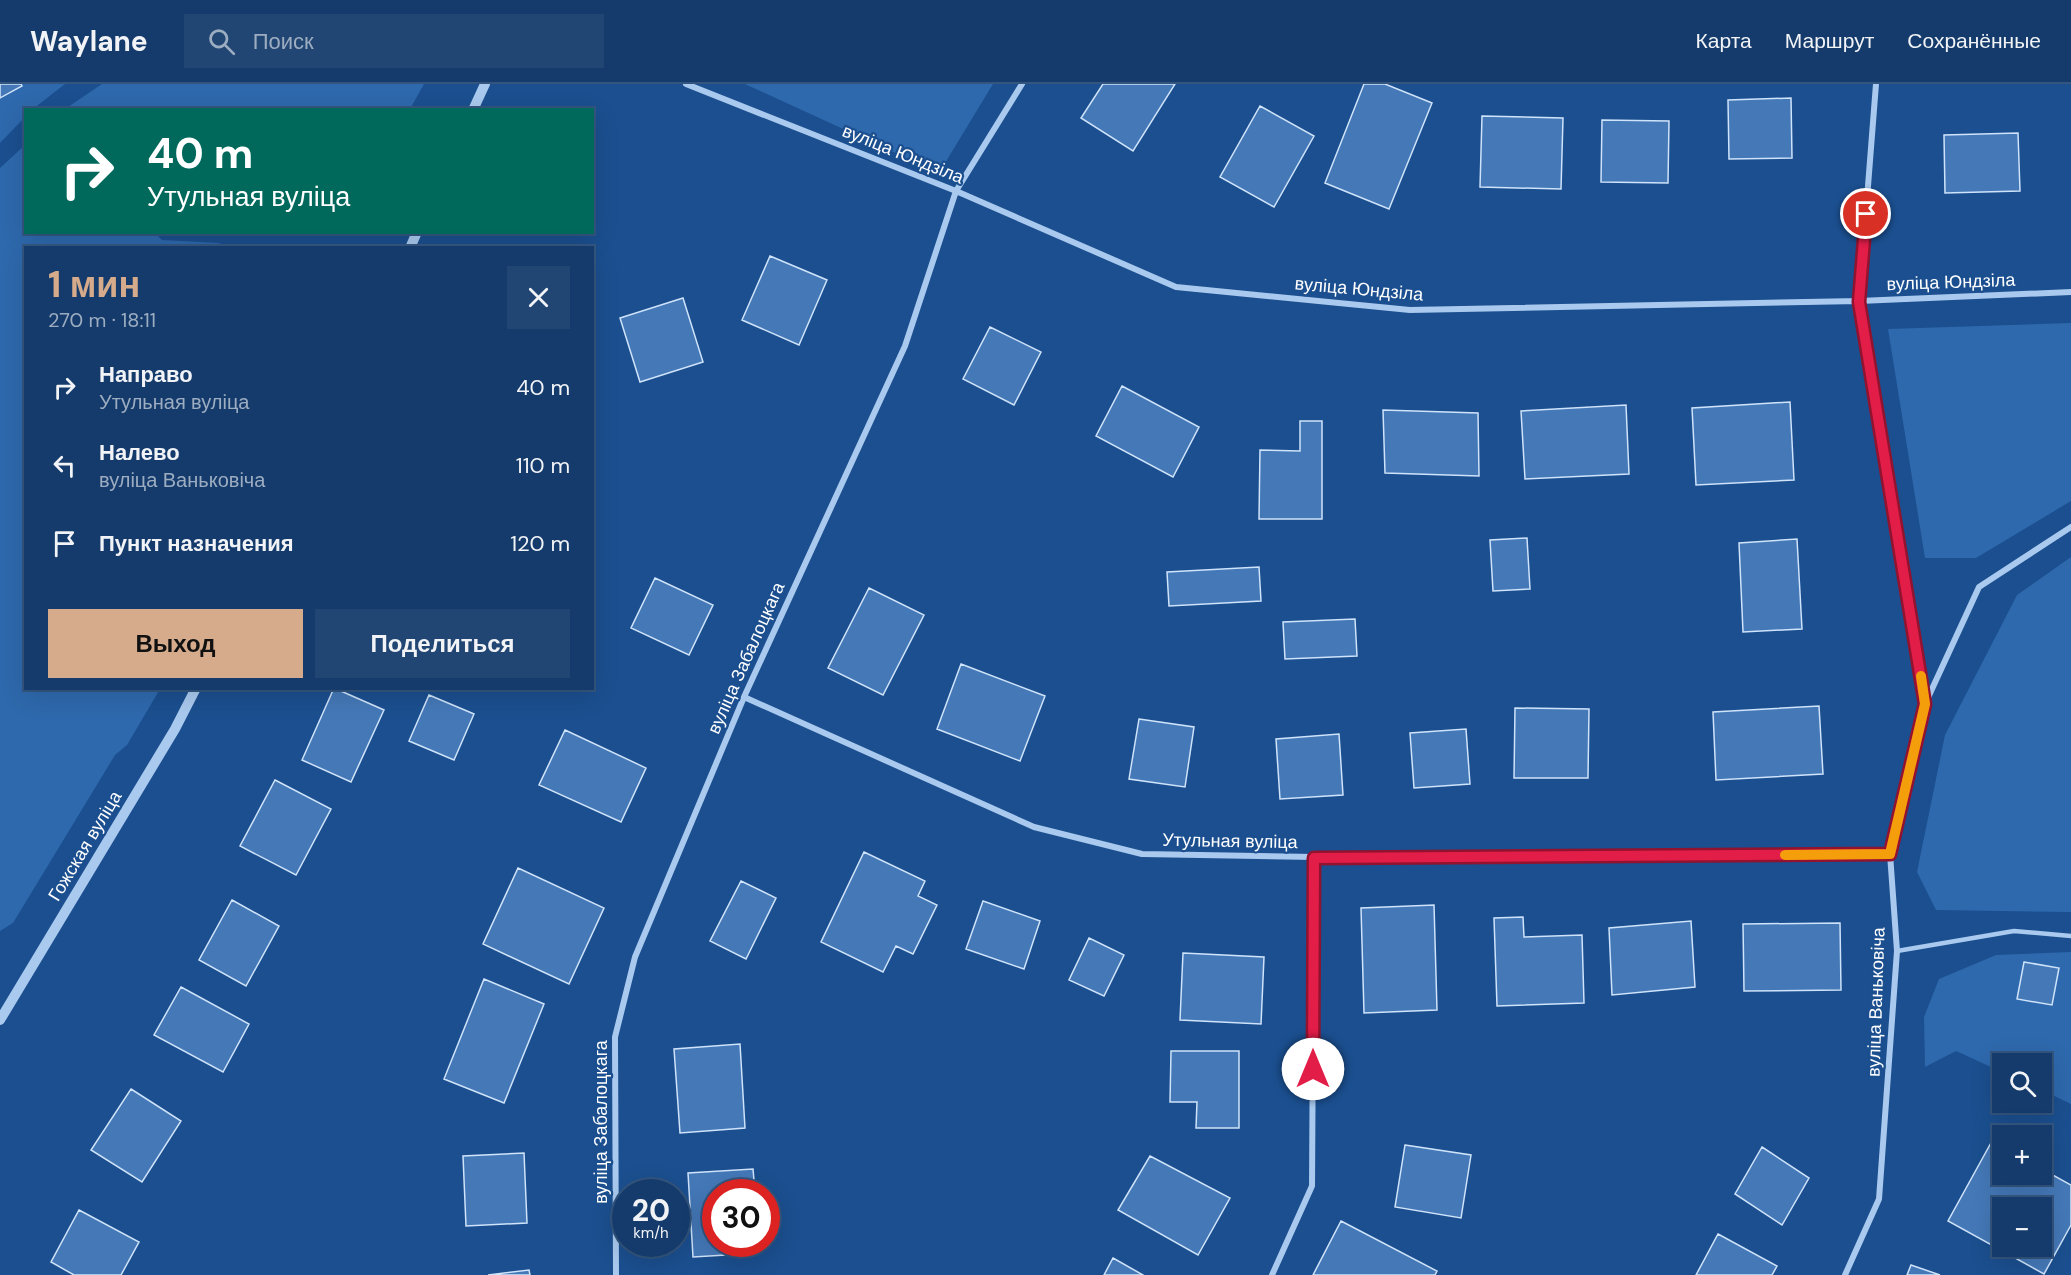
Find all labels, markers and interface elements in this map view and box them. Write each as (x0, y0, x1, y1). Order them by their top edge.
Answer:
search box (184, 14, 604, 68)
text: Waylane (30, 23, 148, 60)
icon: search (205, 25, 238, 58)
text: Поиск (253, 27, 314, 56)
text: Карта (1696, 27, 1752, 55)
text: Маршрут (1785, 27, 1874, 55)
text: Сохранённые (1907, 27, 2041, 55)
street label: вуліца Юндзіла (839, 119, 968, 190)
text: 40 m (147, 126, 253, 181)
icon: right (48, 132, 126, 210)
text: Утульная вуліца (147, 179, 350, 214)
pin (1840, 188, 1891, 239)
icon: arrive (1849, 197, 1882, 230)
text: 1 мин (48, 261, 140, 308)
button: close (507, 266, 570, 329)
street label: вуліца Юндзіла (1886, 268, 2017, 296)
street label: вуліца Юндзіла (1294, 271, 1425, 307)
text: 270 m · 18:11 (48, 307, 156, 333)
text: Направо (99, 360, 193, 389)
icon: right (48, 371, 81, 404)
text: 40 m (516, 373, 570, 402)
text: Утульная вуліца (99, 389, 250, 415)
text: Налево (99, 438, 180, 467)
icon: left (48, 449, 81, 482)
text: 110 m (516, 451, 570, 480)
text: вуліца Ваньковіча (99, 467, 265, 493)
icon: arrive (48, 527, 81, 560)
text: Пункт назначения (99, 529, 294, 558)
text: 120 m (510, 529, 570, 558)
street label: вуліца Забалоцкага (702, 577, 791, 738)
button: Выход (48, 609, 303, 678)
button: Поделиться (315, 609, 570, 678)
street label: Гожская вуліца (43, 785, 128, 906)
street label: Утульная вуліца (1162, 828, 1299, 854)
street label: вуліца Ваньковіча (1861, 926, 1891, 1077)
position arrow (1281, 1037, 1345, 1101)
street label: вуліца Забалоцкага (589, 1039, 613, 1204)
map controls (1992, 1053, 2052, 1257)
button: search (1992, 1053, 2052, 1113)
button: + (1992, 1125, 2052, 1185)
speed limit sign: 30 (702, 1179, 780, 1257)
text: 20 (632, 1191, 670, 1230)
button: − (1992, 1197, 2052, 1257)
text: km/h (633, 1223, 669, 1243)

